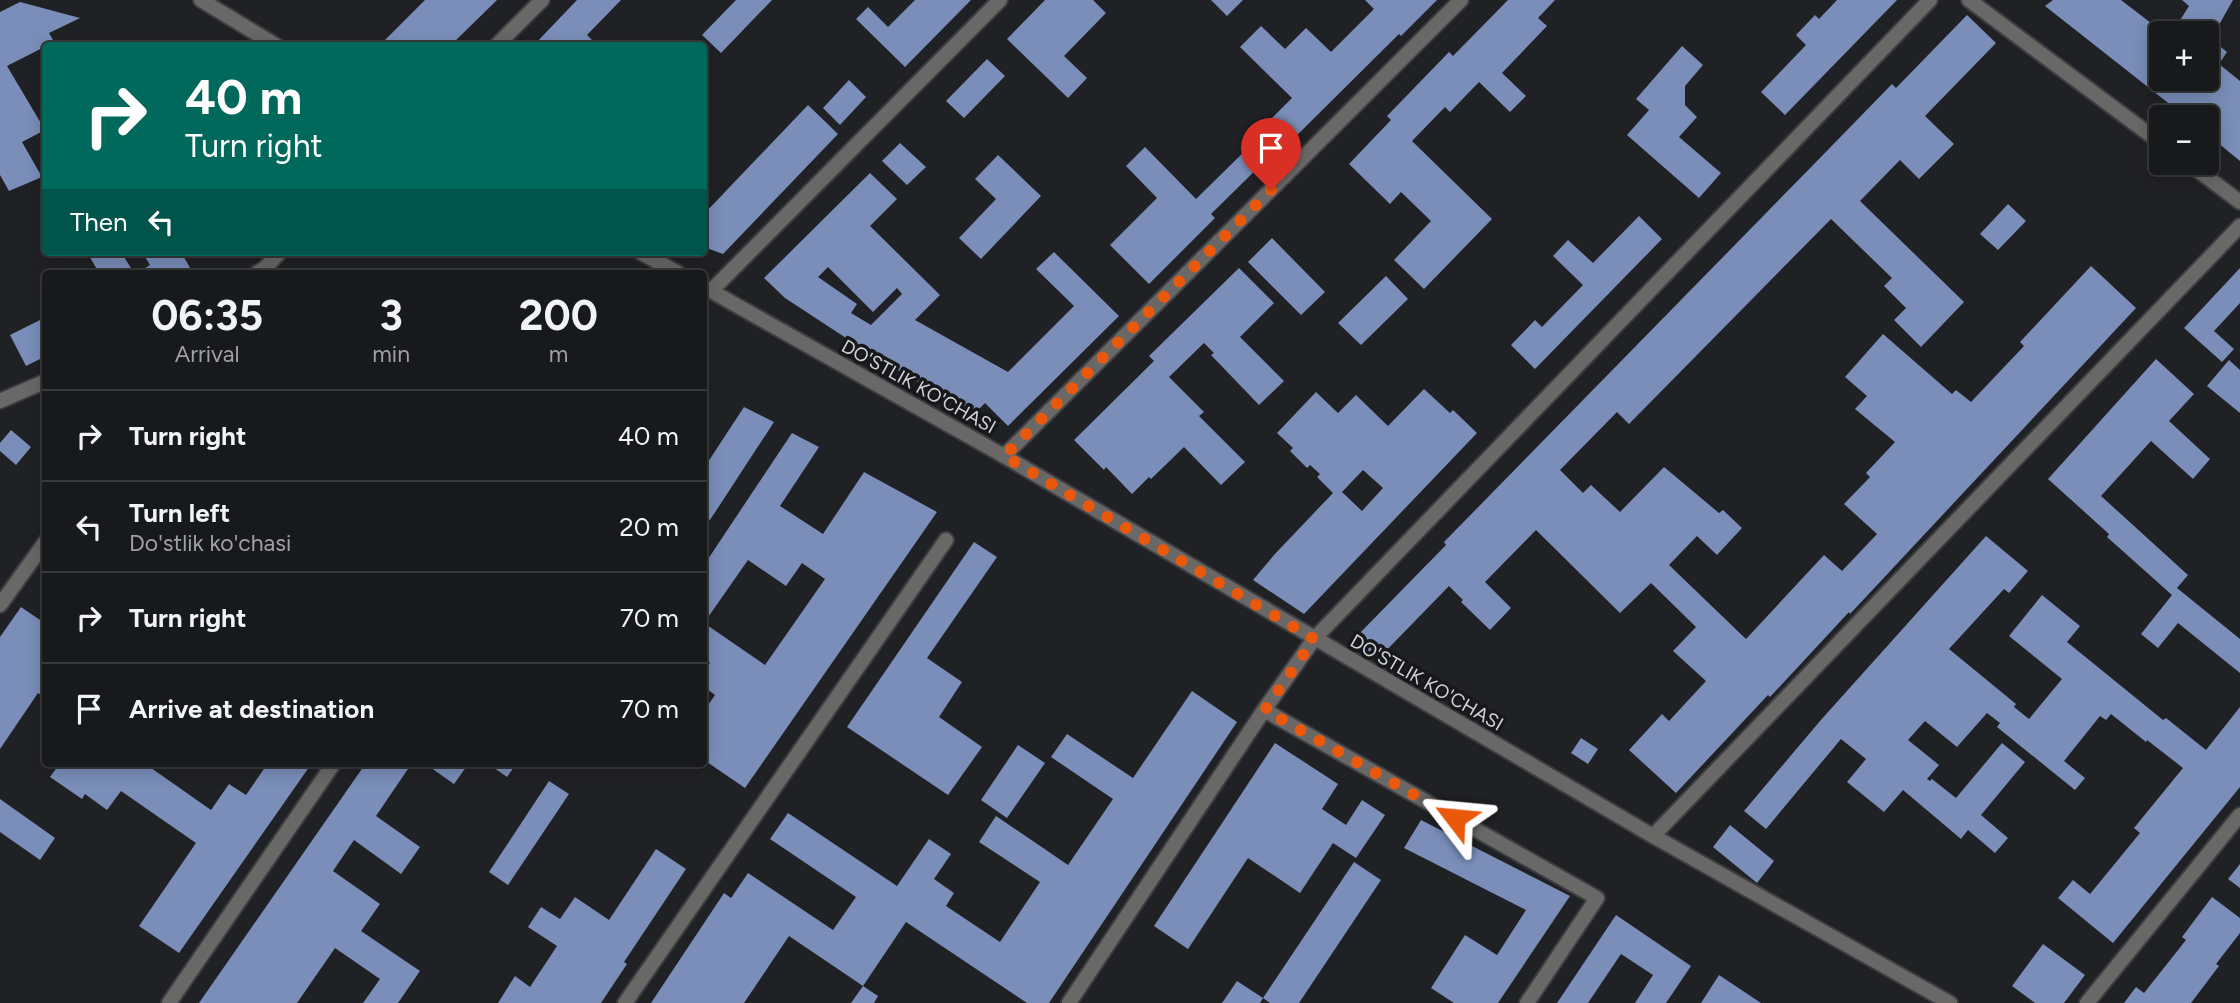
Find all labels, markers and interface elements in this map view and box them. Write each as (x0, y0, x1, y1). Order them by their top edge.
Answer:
map controls (2149, 21, 2219, 175)
button: + (2149, 21, 2219, 91)
text: 40 m (185, 67, 302, 126)
icon: right (70, 70, 161, 161)
button: − (2149, 105, 2219, 175)
pin (1241, 118, 1301, 190)
text: Turn right (185, 127, 323, 165)
icon: arrive (1252, 129, 1290, 167)
icon: left (142, 203, 180, 241)
text: Then (70, 206, 128, 238)
text: 06:35 (151, 290, 263, 341)
text: 3 (379, 290, 403, 341)
text: 200 (519, 290, 598, 341)
street label: DO'STLIK KO'CHASI (838, 334, 1000, 438)
text: Arrival (175, 340, 240, 368)
text: min (372, 340, 410, 368)
text: m (549, 340, 568, 368)
icon: right (70, 417, 108, 455)
text: Turn right (129, 420, 246, 452)
text: 40 m (618, 420, 679, 452)
text: Turn left (129, 497, 230, 529)
icon: left (70, 508, 108, 546)
text: 20 m (619, 511, 679, 543)
text: Do'stlik ko'chasi (129, 529, 291, 557)
icon: right (70, 599, 108, 637)
text: Turn right (129, 602, 246, 634)
text: 70 m (620, 602, 679, 634)
street label: DO'STLIK KO'CHASI (1346, 629, 1507, 736)
icon: arrive (70, 690, 108, 728)
text: Arrive at destination (129, 693, 374, 725)
text: 70 m (620, 693, 679, 725)
position arrow (1418, 781, 1492, 855)

